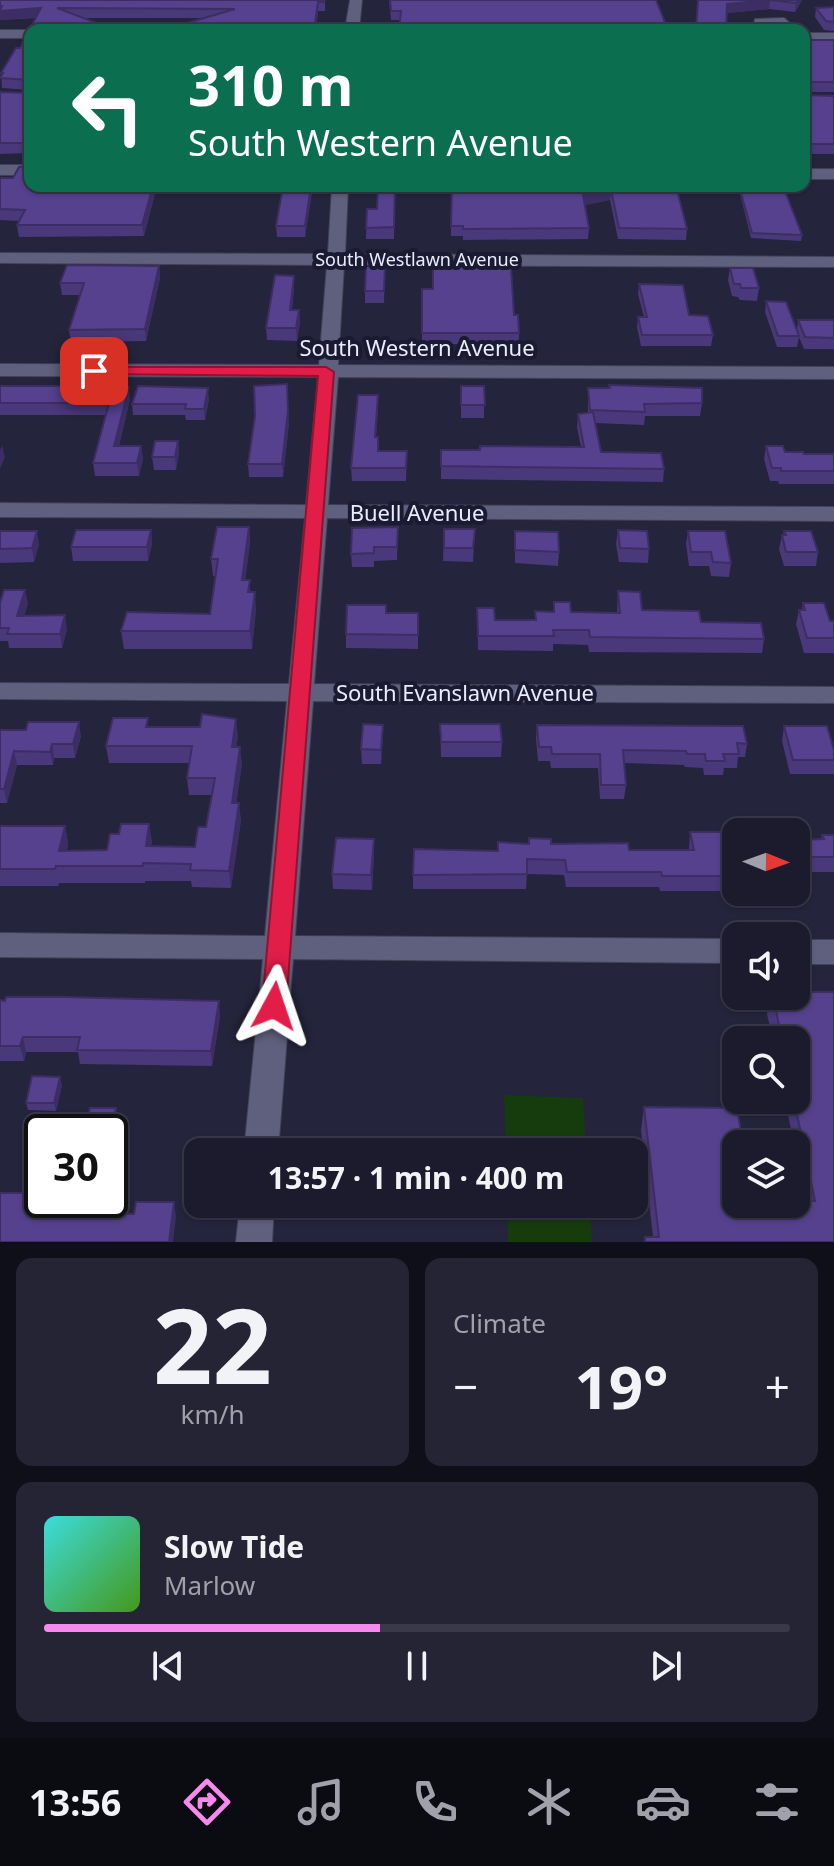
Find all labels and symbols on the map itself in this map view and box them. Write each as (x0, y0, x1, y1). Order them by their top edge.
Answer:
street label: South Westlawn Avenue (315, 247, 519, 271)
street label: South Western Avenue (299, 332, 535, 362)
pin (60, 337, 128, 405)
street label: Buell Avenue (350, 497, 484, 527)
street label: South Evanslawn Avenue (336, 677, 594, 707)
north arrow (722, 818, 810, 906)
position arrow (232, 964, 316, 1048)
speed limit sign: 30 (24, 1114, 128, 1218)

